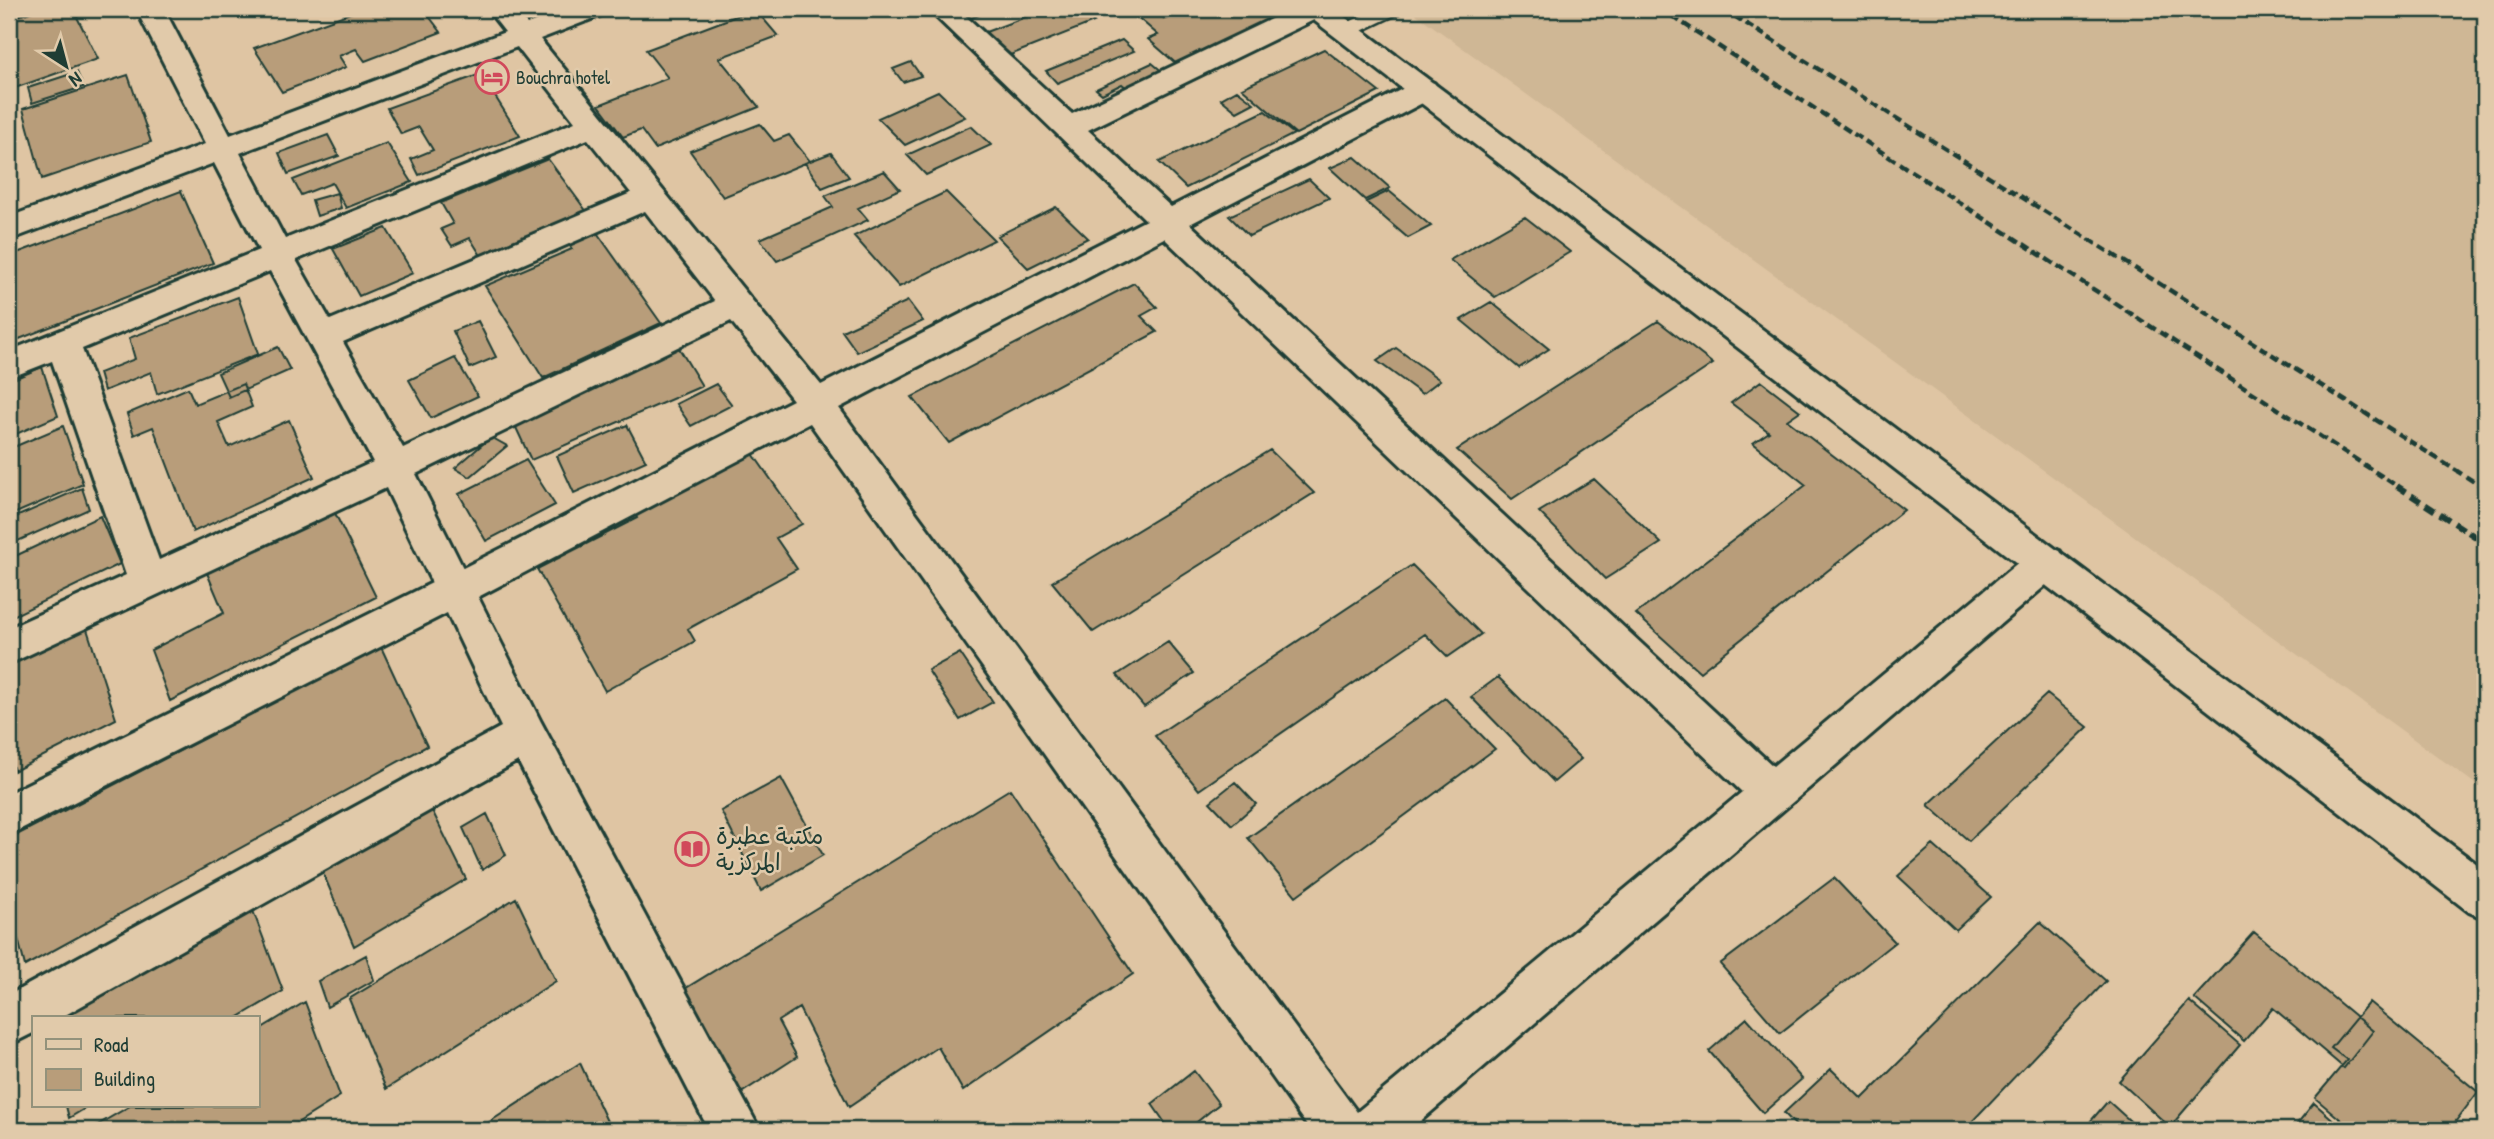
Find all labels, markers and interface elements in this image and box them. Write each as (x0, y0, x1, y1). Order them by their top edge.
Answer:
north arrow (32, 32, 102, 102)
hotel icon: Bouchra hotel (473, 58, 511, 96)
place label: Bouchra hotel (516, 64, 611, 90)
text: N (64, 66, 88, 93)
place label: مكتبة عطبرة المركزية (716, 820, 823, 877)
library icon: مكتبة عطبرة المركزية (673, 830, 711, 868)
legend (32, 1016, 259, 1108)
text: Road (94, 1030, 128, 1059)
text: Building (94, 1064, 155, 1093)

